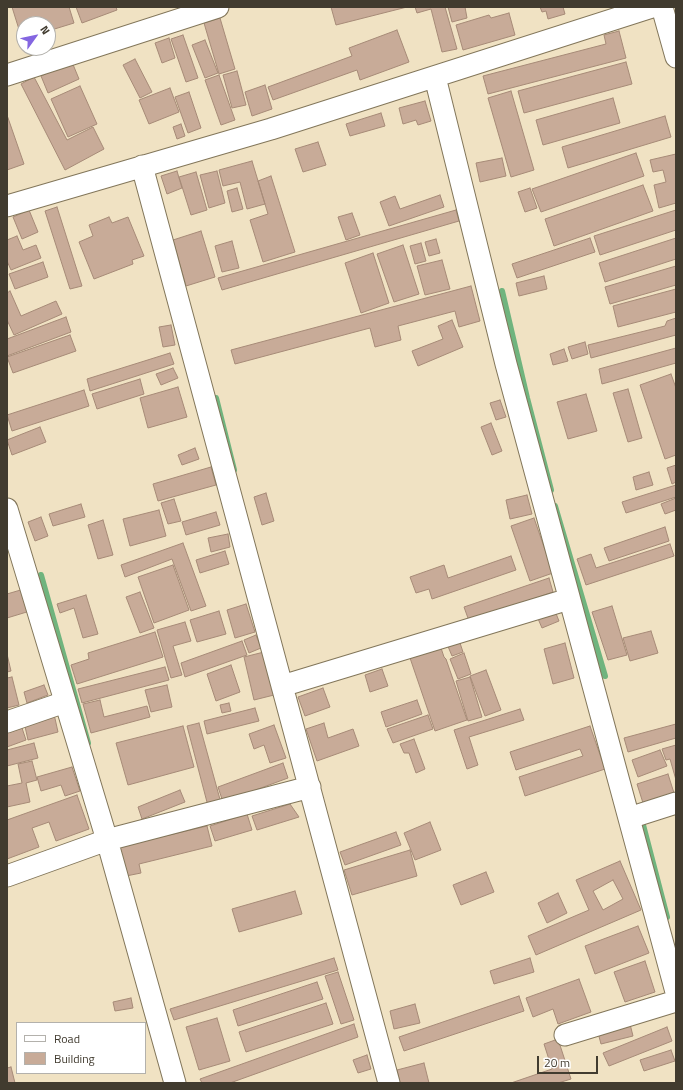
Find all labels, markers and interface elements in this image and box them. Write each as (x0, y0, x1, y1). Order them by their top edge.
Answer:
north arrow (16, 16, 56, 56)
text: N (36, 22, 54, 38)
legend (16, 1022, 146, 1074)
text: Road (54, 1029, 80, 1048)
scale bar (539, 1048, 600, 1074)
text: Building (54, 1049, 95, 1068)
text: 20 m (544, 1053, 570, 1072)

